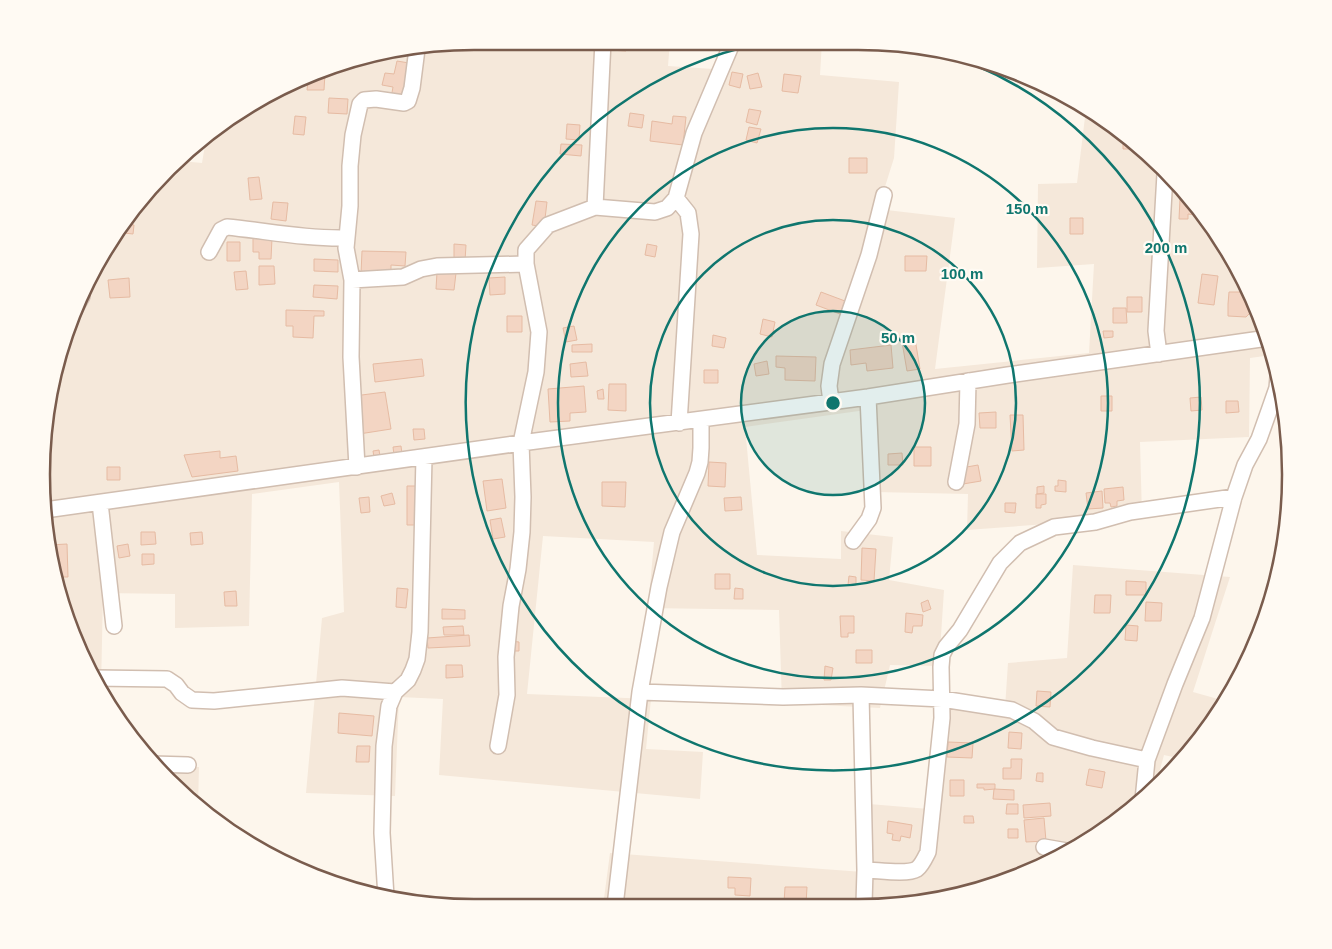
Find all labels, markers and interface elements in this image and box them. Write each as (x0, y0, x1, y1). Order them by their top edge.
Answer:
text: 150 m (1006, 200, 1048, 217)
text: 200 m (1145, 239, 1187, 256)
text: 100 m (941, 265, 983, 282)
text: 50 m (881, 329, 915, 346)
centre of rings (824, 394, 842, 412)

